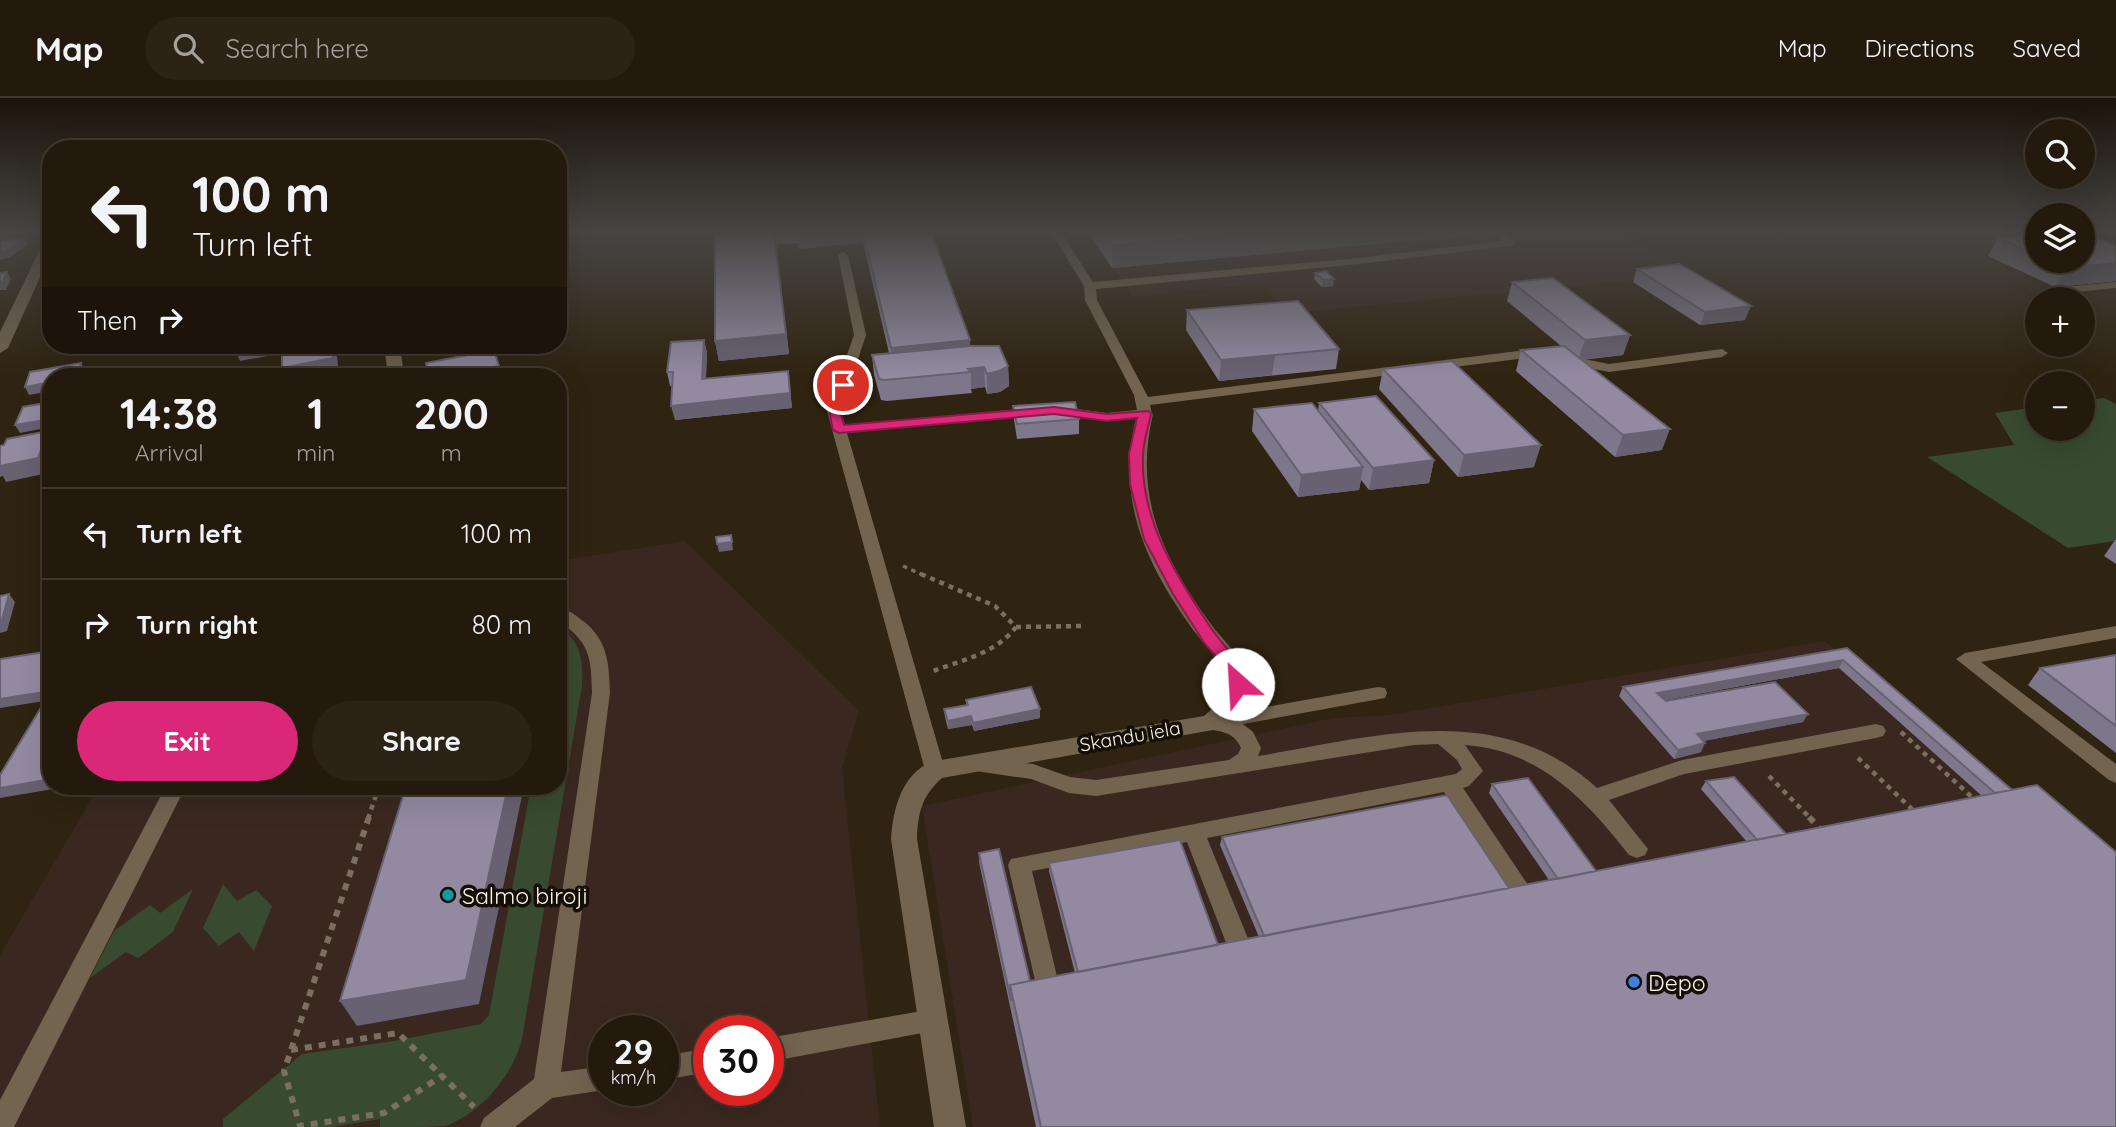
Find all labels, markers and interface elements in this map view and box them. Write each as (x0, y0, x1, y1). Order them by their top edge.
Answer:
search box (145, 17, 635, 80)
text: Map (35, 28, 103, 69)
icon: search (169, 29, 207, 67)
text: Search here (225, 32, 369, 65)
text: Map (1778, 33, 1827, 63)
text: Directions (1865, 33, 1975, 63)
text: Saved (2013, 33, 2081, 63)
map controls (2025, 119, 2095, 441)
button: search (2025, 119, 2095, 189)
text: 100 m (192, 163, 330, 224)
icon: left (77, 168, 168, 259)
button: layers (2025, 203, 2095, 273)
text: Turn left (192, 224, 313, 264)
button: + (2025, 287, 2095, 357)
icon: right (151, 301, 189, 339)
text: Then (77, 304, 137, 337)
pin (813, 355, 873, 415)
icon: arrive (824, 366, 862, 404)
button: − (2025, 371, 2095, 441)
text: 14:38 (120, 387, 218, 440)
text: 1 (308, 387, 324, 440)
text: 200 (413, 387, 489, 440)
text: Arrival (135, 438, 204, 467)
text: min (296, 438, 335, 467)
text: m (441, 438, 462, 467)
icon: left (77, 515, 115, 553)
text: Turn left (136, 517, 243, 550)
text: 100 m (461, 517, 532, 550)
icon: right (77, 606, 115, 644)
text: Turn right (136, 608, 258, 641)
text: 80 m (472, 608, 532, 641)
position arrow (1201, 647, 1275, 721)
button: Exit (77, 701, 298, 781)
button: Share (312, 701, 532, 781)
street label: Skandu iela (1078, 715, 1182, 757)
place label: Salmo biroji (462, 881, 588, 910)
marker: Salmo biroji (440, 887, 456, 903)
place label: Depo (1648, 968, 1706, 997)
marker: Depo (1626, 974, 1642, 990)
speed limit sign: 30 (693, 1015, 784, 1106)
text: 29 (614, 1029, 653, 1073)
text: km/h (611, 1066, 656, 1089)

